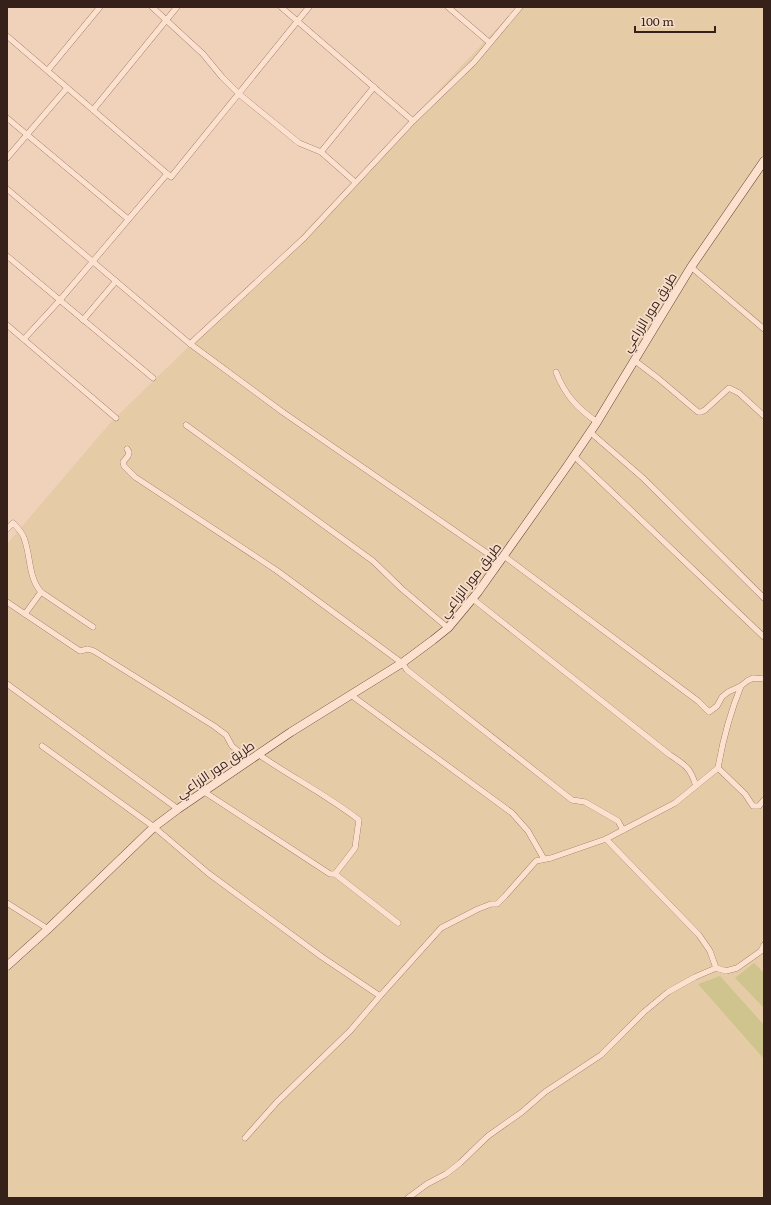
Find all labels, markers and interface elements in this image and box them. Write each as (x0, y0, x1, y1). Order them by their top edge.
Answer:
scale bar (635, 8, 715, 34)
text: 100 m (641, 12, 674, 30)
street label: طريق مور الزراعي (616, 268, 683, 357)
street label: طريق مور الزراعي (434, 538, 507, 623)
street label: طريق مور الزراعي (172, 735, 259, 804)

